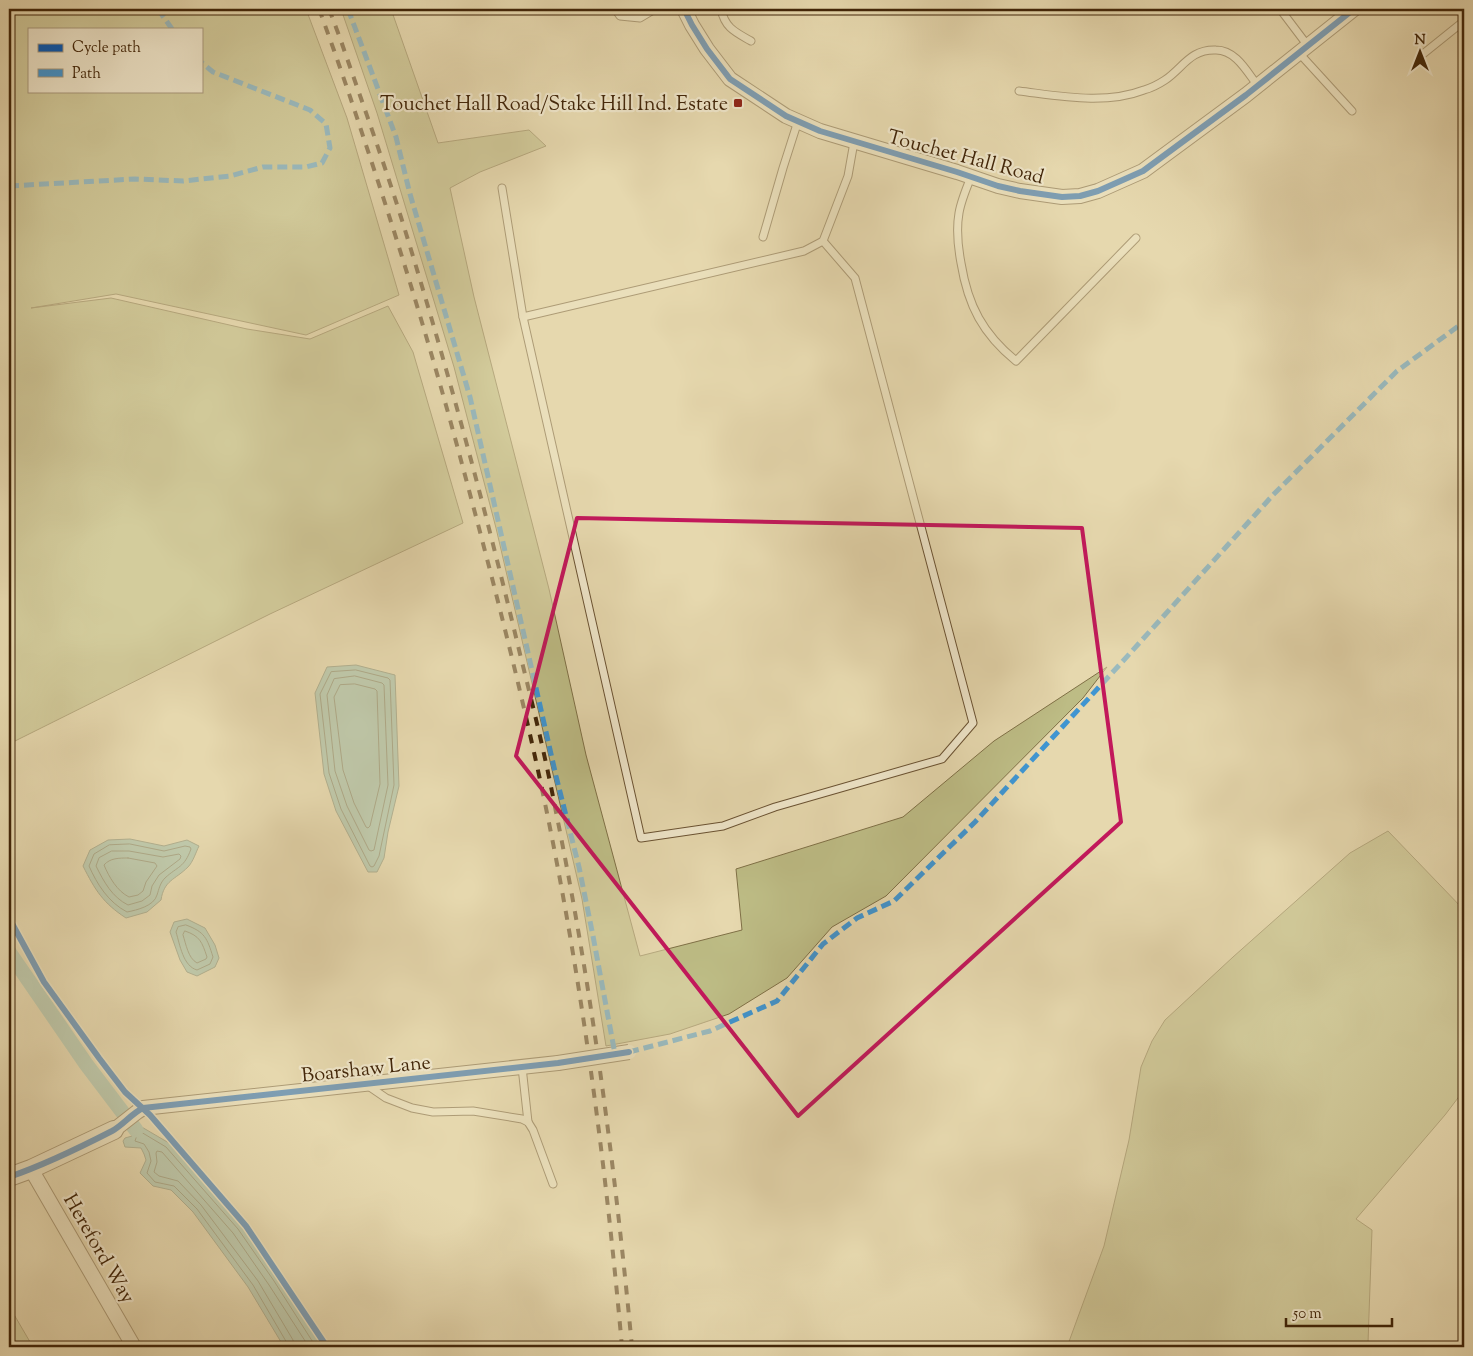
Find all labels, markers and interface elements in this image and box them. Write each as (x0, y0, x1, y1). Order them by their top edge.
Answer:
legend (28, 28, 202, 92)
north arrow (1396, 28, 1446, 78)
text: N (1414, 31, 1426, 51)
text: Cycle path (72, 38, 141, 59)
text: Path (72, 64, 101, 85)
place label: Touchet Hall Road/Stake Hill Ind. Estate (380, 91, 728, 120)
marker: Touchet Hall Road/Stake Hill Ind. Estate (732, 97, 744, 109)
street label: Touchet Hall Road (884, 124, 1047, 193)
street label: Boarshaw Lane (300, 1049, 432, 1092)
street label: Hereford Way (55, 1189, 141, 1310)
scale bar (1286, 1296, 1392, 1328)
text: 50 m (1292, 1304, 1322, 1325)

